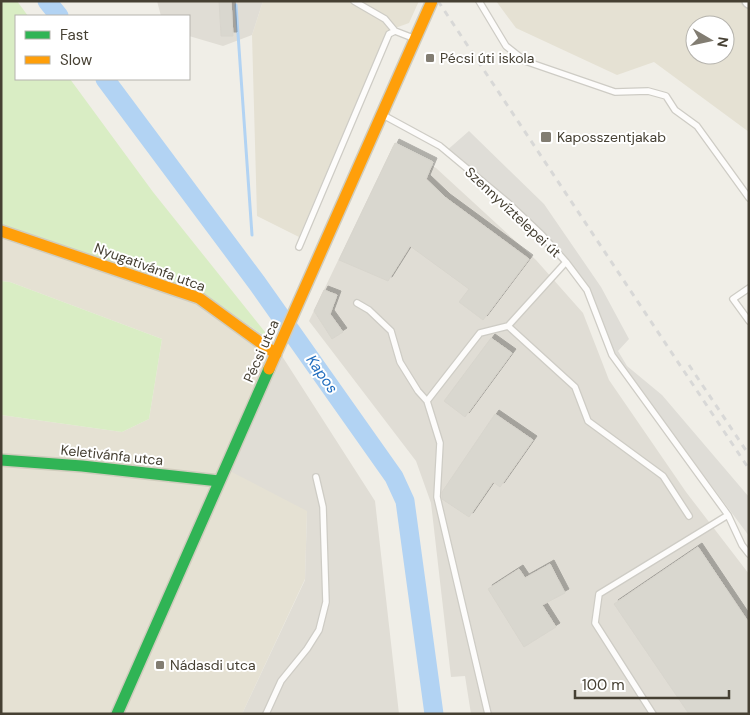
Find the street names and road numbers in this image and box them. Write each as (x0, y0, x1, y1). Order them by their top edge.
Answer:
street label: Szennyvíztelepei út (461, 163, 565, 261)
street label: Nyugativánfa utca (92, 239, 208, 295)
street label: Pécsi utca (239, 317, 283, 385)
street label: Keletivánfa utca (60, 441, 164, 469)

